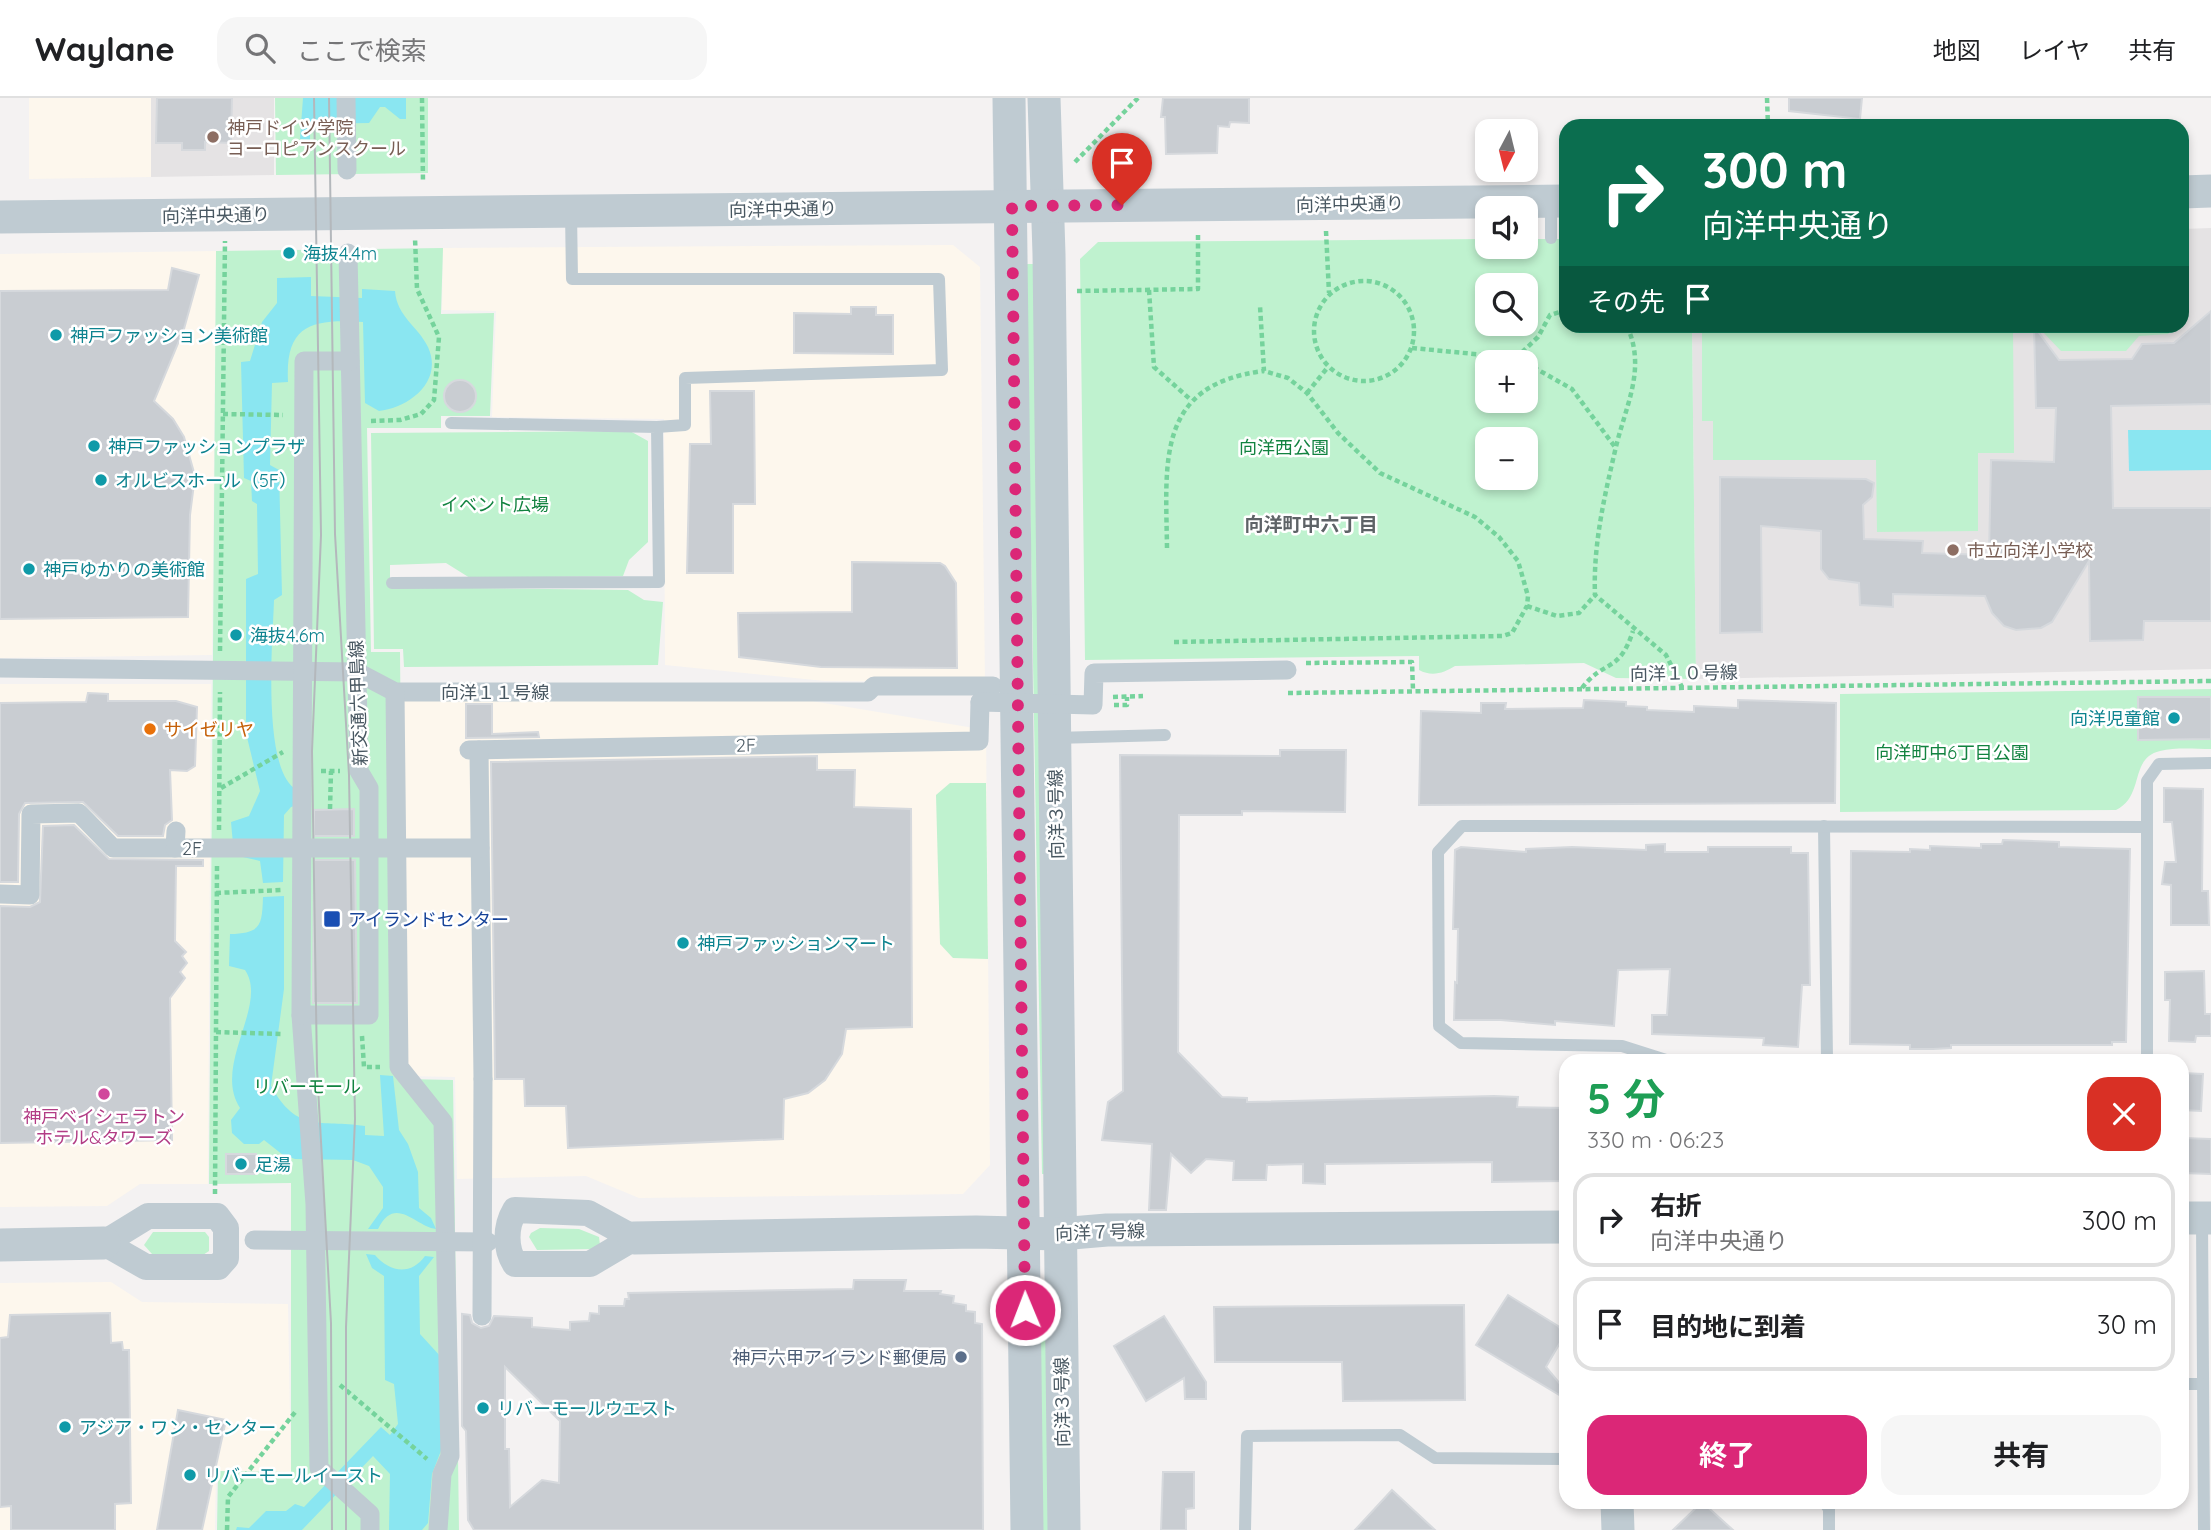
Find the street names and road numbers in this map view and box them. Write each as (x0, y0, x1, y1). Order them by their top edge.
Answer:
street label: 向洋中央通り (1296, 192, 1404, 216)
street label: 向洋中央通り (729, 197, 837, 221)
street label: 向洋中央通り (162, 203, 270, 227)
street label: 新交通六甲島線 (344, 640, 372, 766)
street label: 向洋１０号線 (1630, 661, 1738, 685)
street label: 向洋１１号線 (441, 681, 549, 704)
street label: 2F (736, 733, 756, 757)
street label: 向洋３号線 (1044, 769, 1068, 859)
street label: 2F (182, 837, 202, 860)
street label: 向洋７号線 (1055, 1219, 1145, 1245)
street label: 向洋３号線 (1050, 1357, 1074, 1447)

